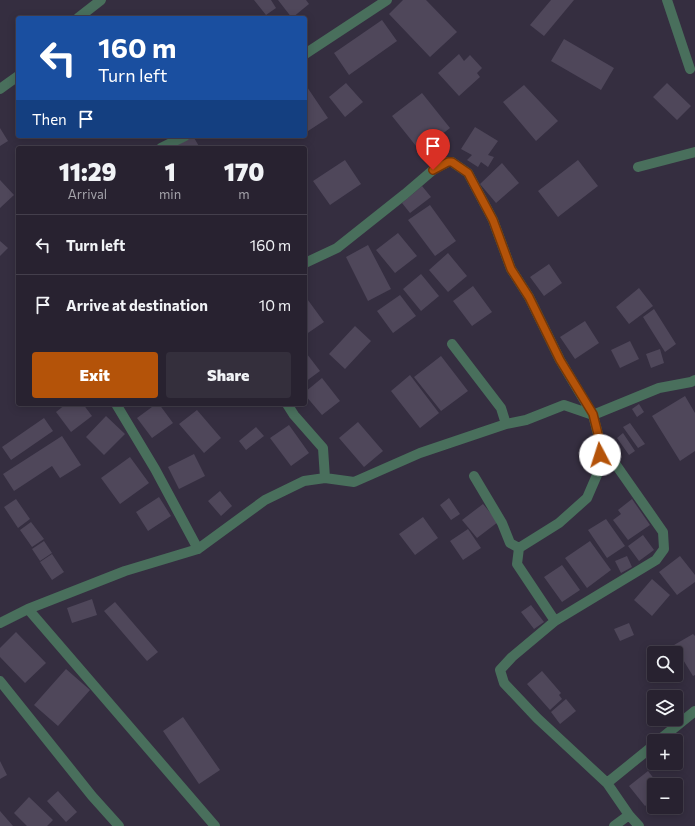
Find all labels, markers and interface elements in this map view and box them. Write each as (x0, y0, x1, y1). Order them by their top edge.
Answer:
text: 160 m (98, 30, 176, 64)
icon: left (32, 32, 84, 84)
text: Turn left (98, 64, 167, 86)
icon: arrive (75, 108, 97, 130)
text: Then (32, 110, 67, 128)
pin (416, 129, 450, 170)
icon: arrive (422, 135, 444, 157)
text: 11:29 (59, 157, 116, 186)
text: 1 (164, 157, 176, 186)
text: 170 (224, 157, 264, 186)
text: Arrival (68, 186, 107, 202)
text: min (159, 186, 181, 202)
text: m (238, 186, 250, 202)
icon: left (32, 234, 54, 256)
text: Turn left (66, 236, 125, 254)
text: 160 m (250, 236, 291, 254)
icon: arrive (32, 294, 54, 316)
text: Arrive at destination (66, 296, 208, 314)
text: 10 m (259, 296, 291, 314)
button: Exit (32, 352, 158, 398)
button: Share (166, 352, 291, 398)
position arrow (579, 434, 621, 476)
map controls (647, 646, 683, 814)
button: search (647, 646, 683, 682)
button: layers (647, 690, 683, 726)
button: + (647, 734, 683, 770)
button: − (647, 778, 683, 814)

